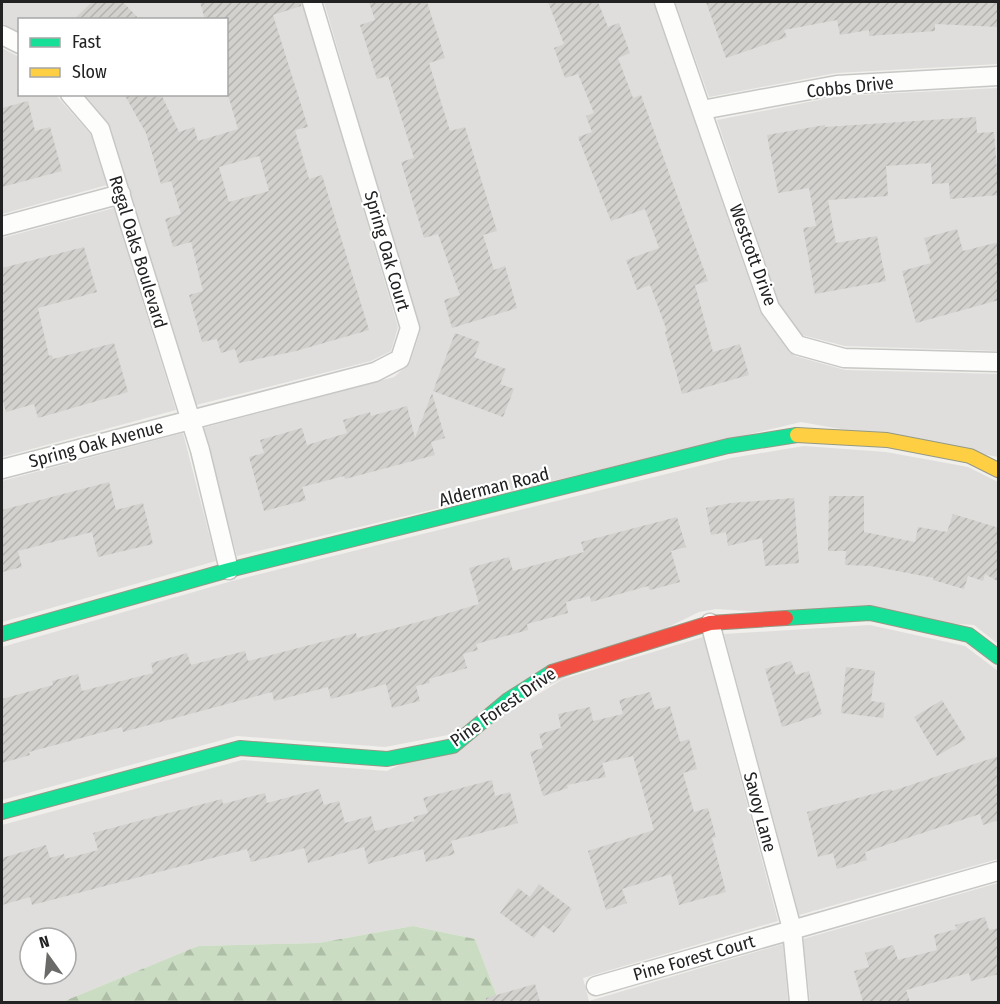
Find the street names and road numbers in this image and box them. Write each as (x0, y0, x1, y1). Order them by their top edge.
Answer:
street label: Cobbs Drive (805, 71, 895, 103)
street label: Regal Oaks Boulevard (104, 173, 172, 331)
street label: Spring Oak Court (359, 188, 415, 314)
street label: Westcott Drive (724, 201, 782, 309)
street label: Spring Oak Avenue (26, 415, 166, 473)
street label: Alderman Road (437, 463, 551, 511)
street label: Pine Forest Drive (446, 662, 560, 752)
street label: Savoy Lane (739, 769, 781, 855)
street label: Pine Forest Court (631, 930, 757, 986)

